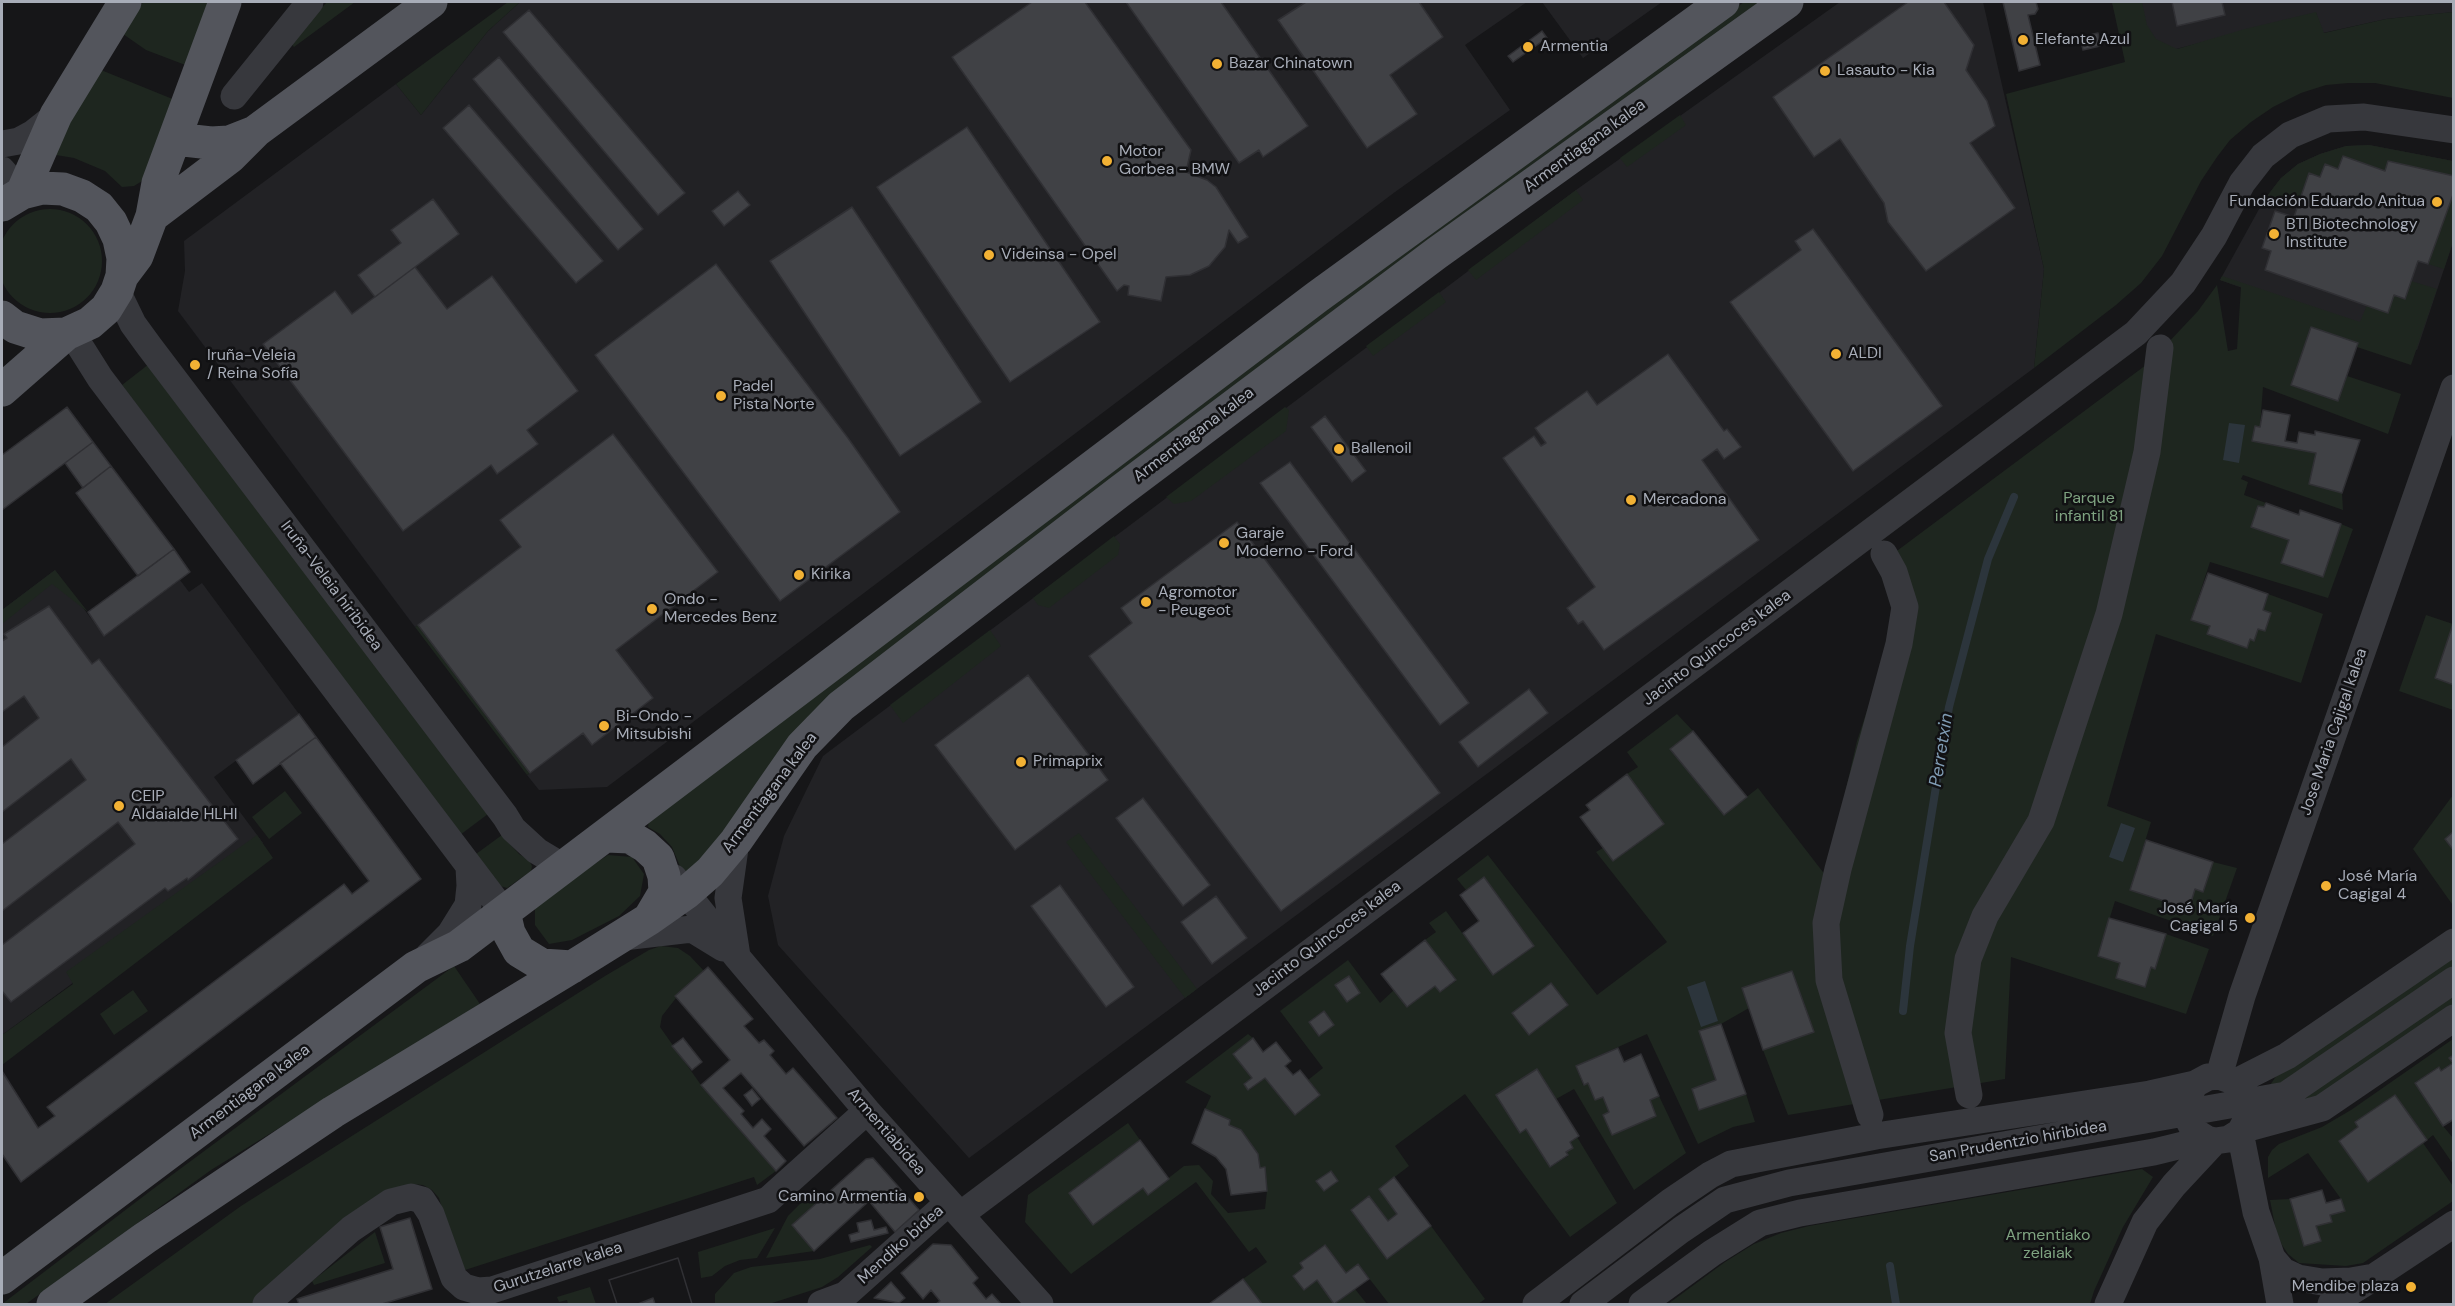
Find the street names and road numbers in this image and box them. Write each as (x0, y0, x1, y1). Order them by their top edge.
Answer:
street label: Armentiagana kalea (1520, 95, 1650, 197)
street label: Armentiagana kalea (1130, 383, 1258, 487)
street label: Iruña-Veleia hiribidea (276, 517, 386, 655)
street label: Jacinto Quincoces kalea (1639, 586, 1795, 710)
street label: Jose Maria Cajigal kalea (2296, 646, 2372, 818)
street label: Armentiagana kalea (718, 729, 822, 857)
street label: Jacinto Quincoces kalea (1249, 877, 1405, 1001)
street label: Armentiagana kalea (186, 1040, 314, 1144)
street label: Armentiabidea (843, 1084, 929, 1180)
street label: San Prudentzio hiribidea (1928, 1117, 2108, 1167)
street label: Mendiko bidea (854, 1202, 948, 1288)
street label: Gurutzelarre kalea (491, 1238, 625, 1298)

